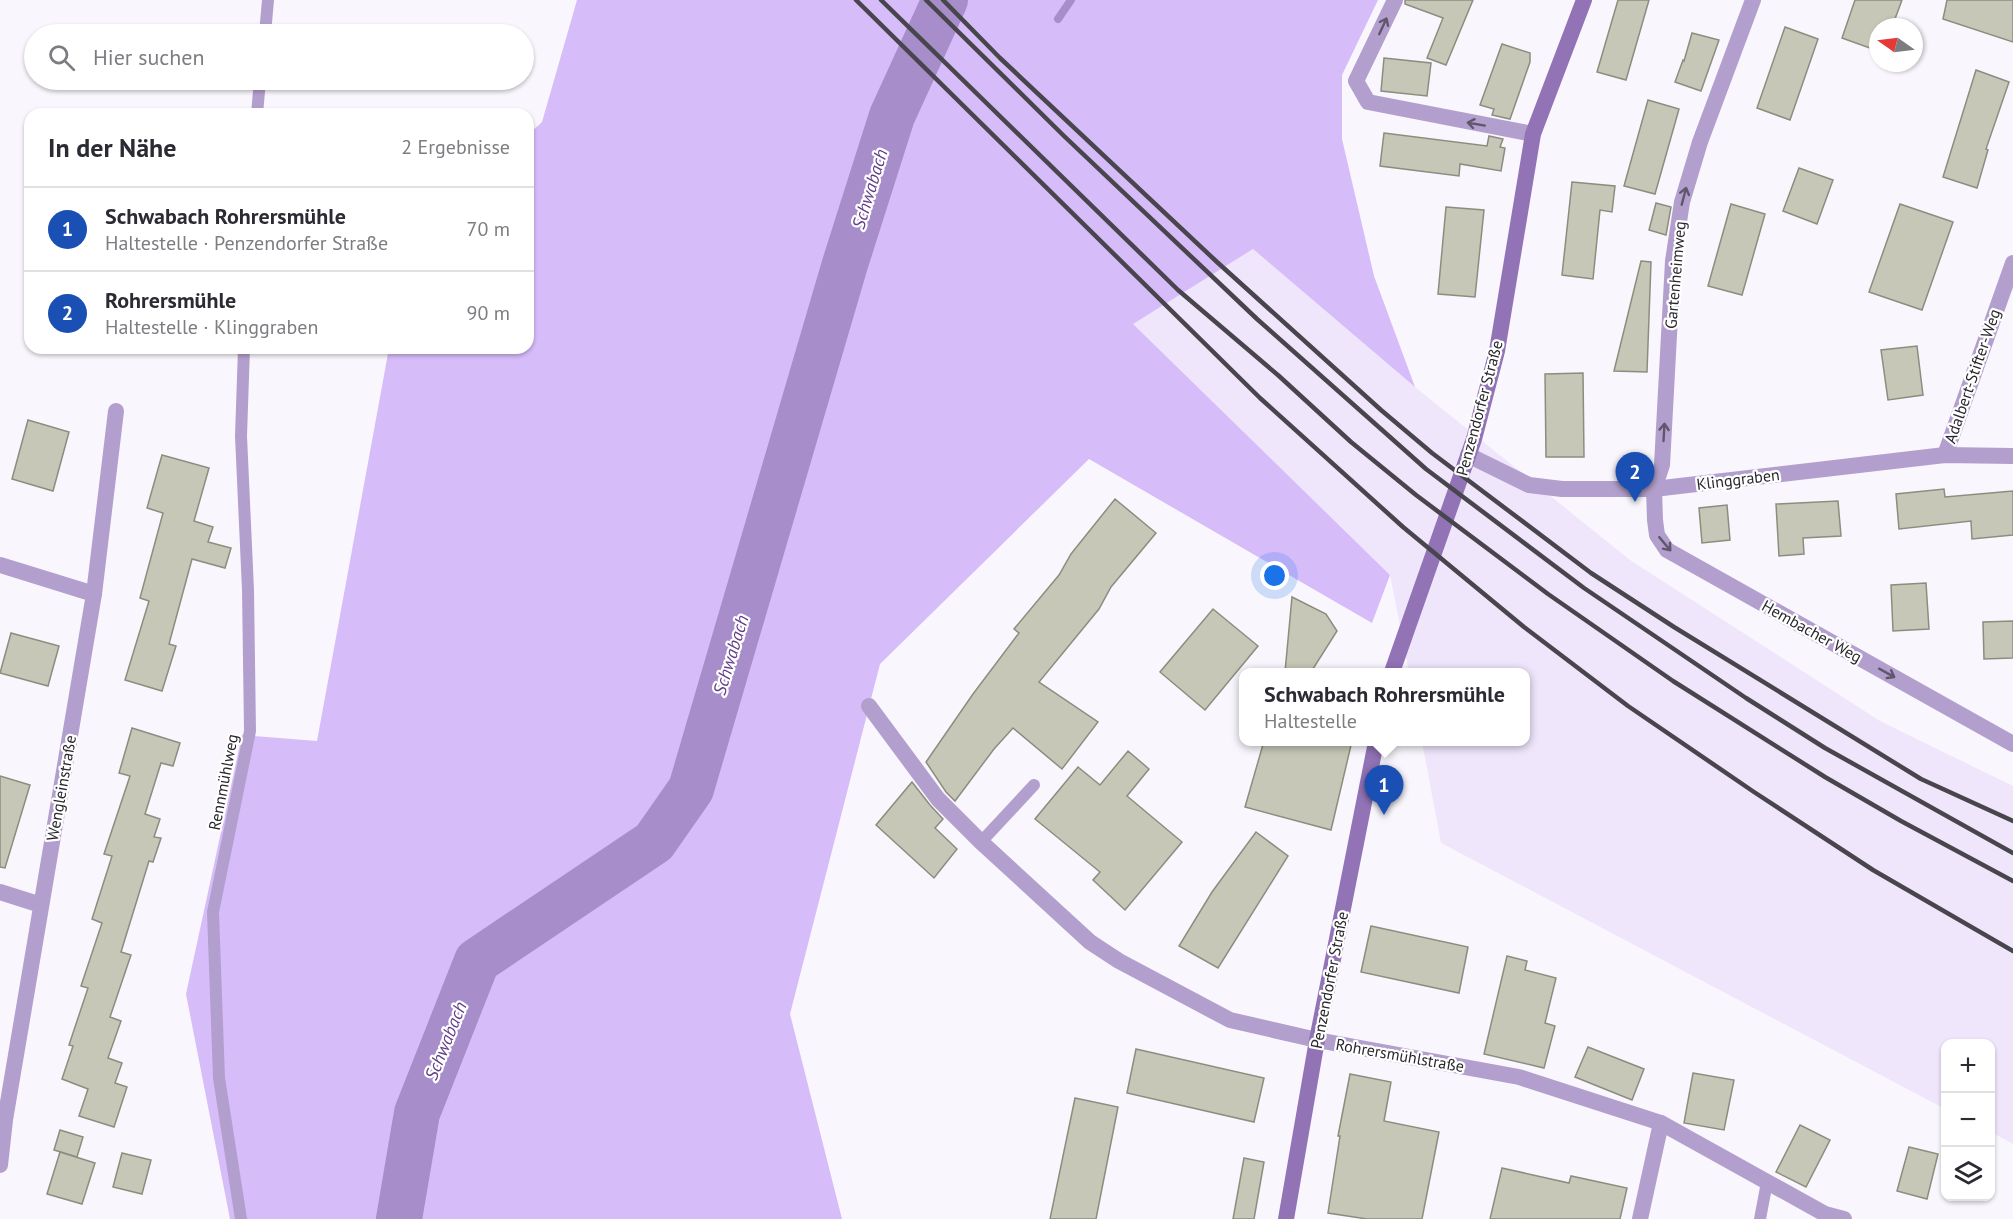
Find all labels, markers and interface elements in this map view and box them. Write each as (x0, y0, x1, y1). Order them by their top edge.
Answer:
one-way arrow (1377, 17, 1389, 35)
north arrow (1869, 18, 1923, 72)
search box (24, 24, 534, 90)
icon: search (45, 41, 78, 74)
text: Hier suchen (93, 43, 205, 71)
one-way arrow (1466, 118, 1486, 129)
text: In der Nähe (48, 131, 176, 164)
text: 2 Ergebnisse (401, 134, 510, 160)
water label: Schwabach (846, 146, 893, 232)
one-way arrow (1679, 187, 1690, 206)
text: Schwabach Rohrersmühle (105, 202, 346, 230)
text: 1 (62, 216, 73, 242)
text: 70 m (467, 216, 510, 242)
street label: Gartenheimweg (1660, 220, 1690, 330)
text: Haltestelle · Penzendorfer Straße (105, 230, 388, 256)
text: Rohrersmühle (105, 286, 236, 314)
text: 2 (62, 300, 73, 326)
text: 90 m (467, 300, 510, 326)
street label: Adalbert-Stifter-Weg (1940, 306, 2004, 446)
text: Haltestelle · Klinggraben (105, 314, 318, 340)
street label: Penzendorfer Straße (1451, 338, 1507, 478)
one-way arrow (1658, 422, 1669, 442)
pin: 2 (1616, 452, 1654, 502)
street label: Klinggraben (1695, 464, 1781, 494)
one-way arrow (1658, 536, 1671, 552)
your location (1260, 561, 1289, 590)
street label: Hembacher Weg (1759, 595, 1865, 667)
water label: Schwabach (707, 612, 754, 698)
one-way arrow (1878, 667, 1895, 679)
popup (1239, 668, 1530, 746)
text: Schwabach Rohrersmühle (1264, 680, 1505, 708)
text: Haltestelle (1264, 708, 1357, 734)
street label: Rennmühlweg (204, 732, 242, 832)
street label: Wengleinstraße (42, 734, 80, 842)
pin: 1 (1364, 766, 1404, 815)
street label: Penzendorfer Straße (1306, 910, 1352, 1050)
water label: Schwabach (419, 998, 472, 1083)
street label: Rohrersmühlstraße (1334, 1034, 1466, 1076)
map controls (1941, 1039, 1995, 1201)
button: + (1941, 1039, 1995, 1093)
button: − (1941, 1093, 1995, 1147)
button: layers (1941, 1147, 1995, 1201)

